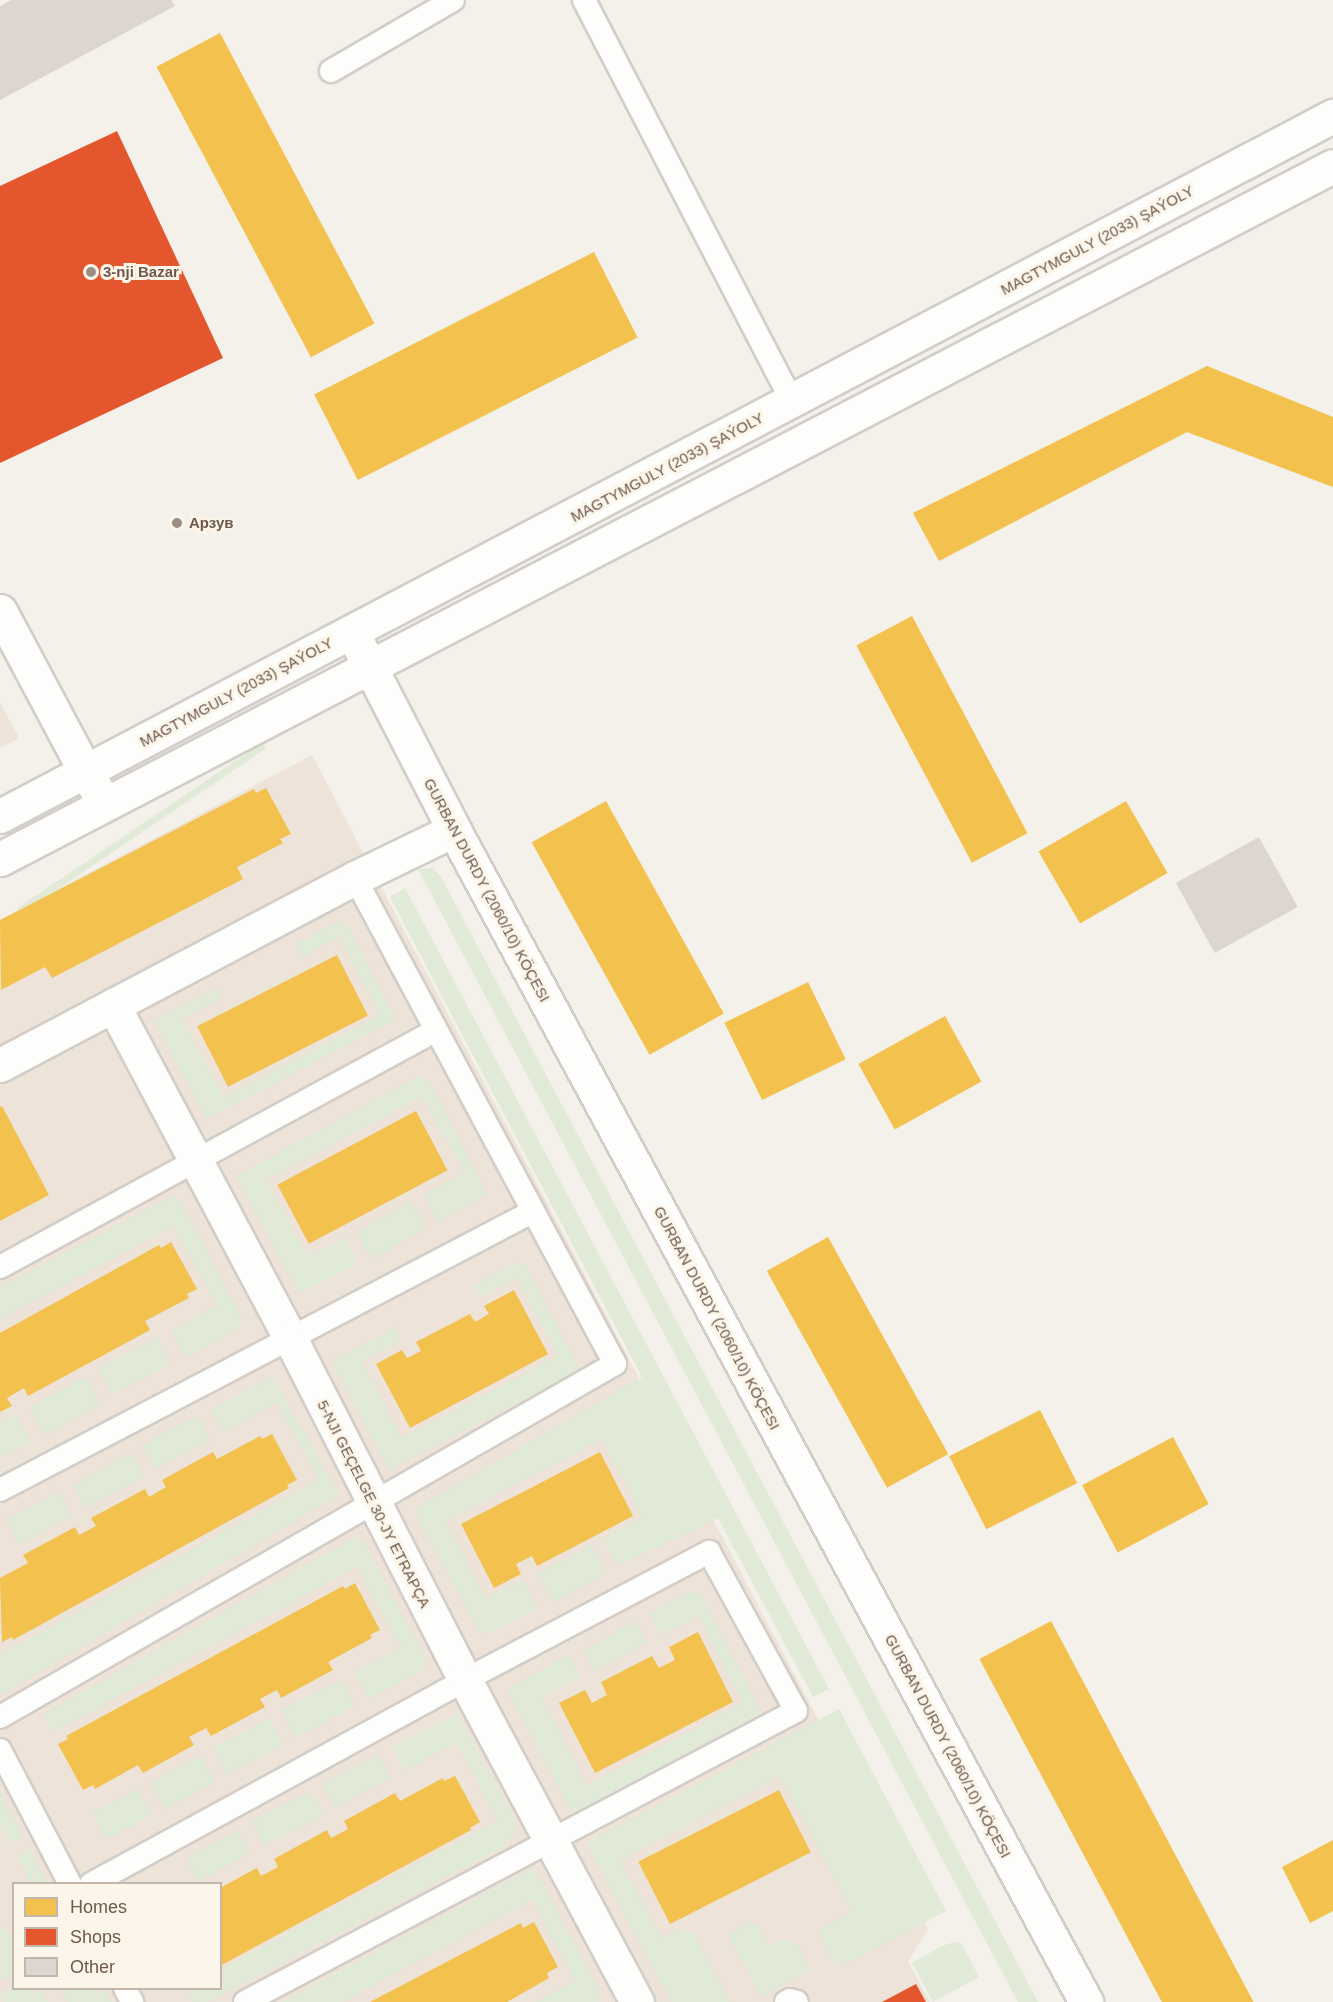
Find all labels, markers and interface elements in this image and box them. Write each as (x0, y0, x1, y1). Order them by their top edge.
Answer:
street label: MAGTYMGULY (2033) ŞAÝOLY (997, 181, 1197, 299)
place label: 3-nji Bazar (103, 263, 179, 281)
marker: 3-nji Bazar (84, 265, 98, 279)
street label: MAGTYMGULY (2033) ŞAÝOLY (567, 408, 767, 526)
place label: Арзув (189, 514, 233, 532)
marker: Арзув (170, 516, 184, 530)
street label: MAGTYMGULY (2033) ŞAÝOLY (136, 633, 336, 751)
street label: GURBAN DURDY (2060/10) KÖÇESI (420, 775, 554, 1005)
street label: GURBAN DURDY (2060/10) KÖÇESI (650, 1203, 784, 1433)
street label: 5-NJI GEÇELGE 30-JY ETRAPÇA (314, 1397, 434, 1611)
street label: GURBAN DURDY (2060/10) KÖÇESI (881, 1631, 1015, 1861)
legend (12, 1882, 222, 1990)
text: Homes (70, 1897, 127, 1917)
text: Shops (70, 1927, 121, 1947)
text: Other (70, 1957, 115, 1977)

